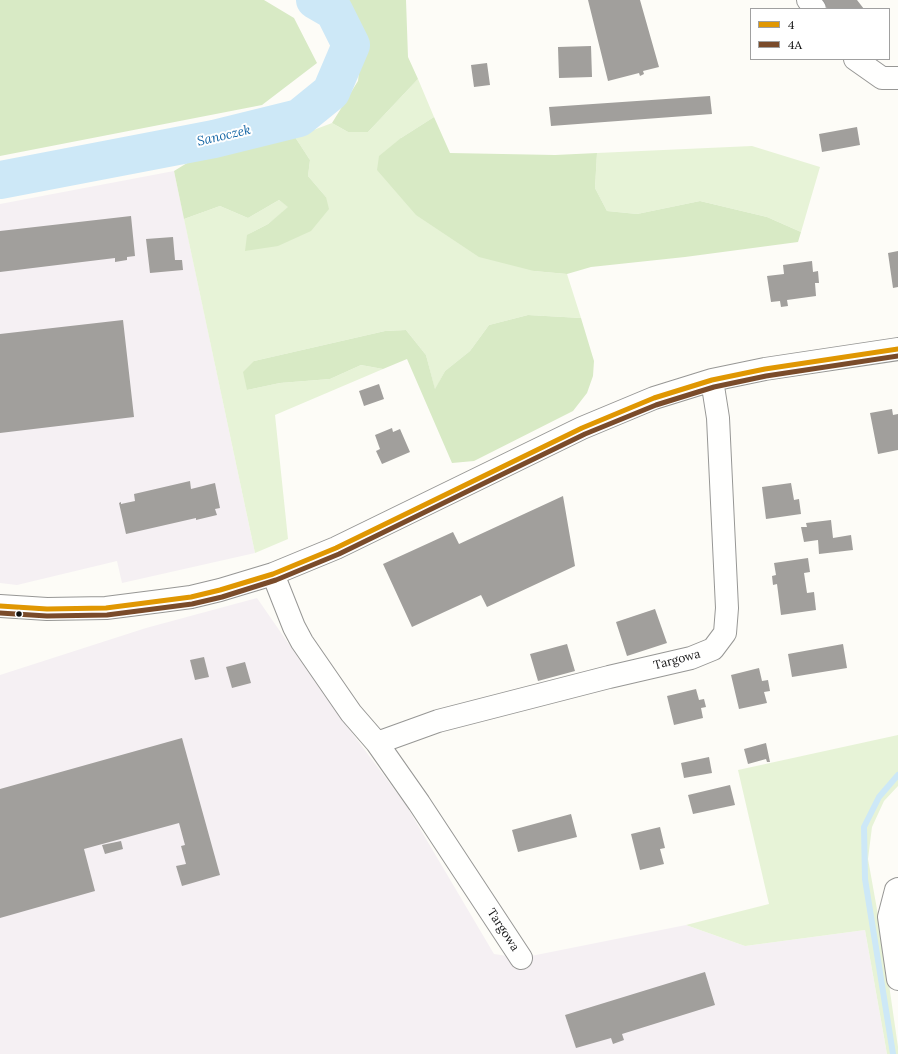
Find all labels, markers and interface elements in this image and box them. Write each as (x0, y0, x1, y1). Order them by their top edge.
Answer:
legend (750, 8, 890, 60)
text: 4 (788, 17, 795, 32)
text: 4A (788, 37, 802, 52)
water label: Sanoczek (196, 122, 252, 150)
unlabelled marker (14, 609, 24, 619)
street label: Targowa (652, 647, 702, 673)
street label: Targowa (484, 906, 522, 954)

